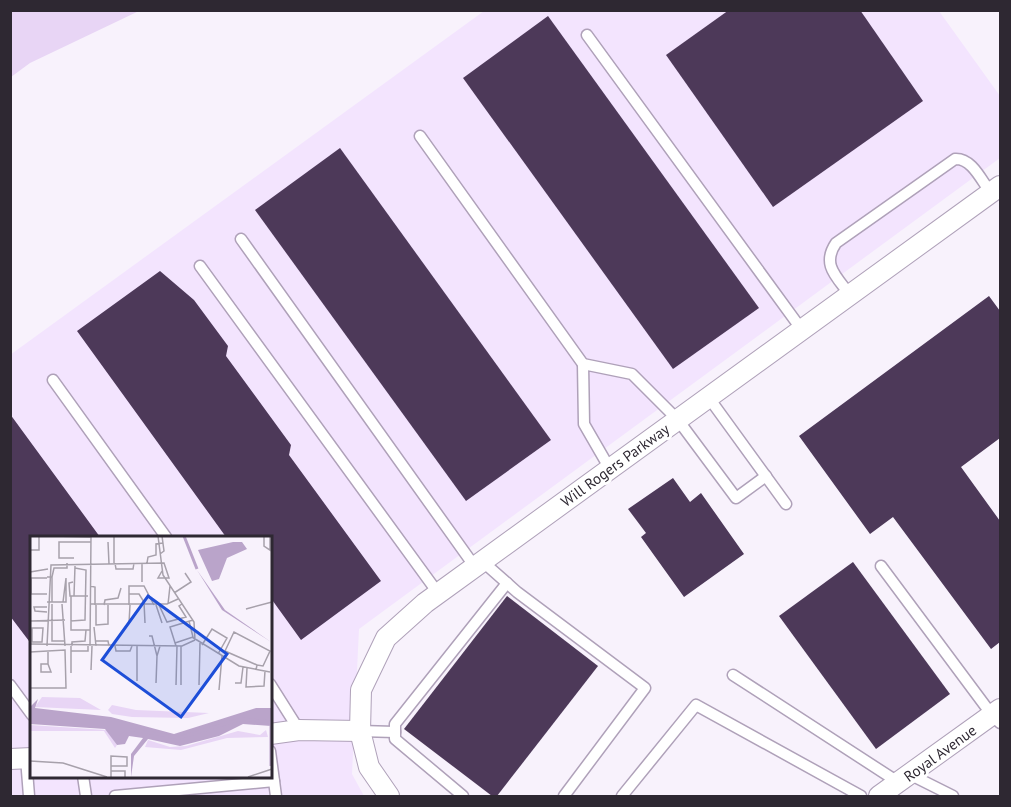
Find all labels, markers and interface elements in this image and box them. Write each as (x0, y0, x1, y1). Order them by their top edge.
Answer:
street label: Will Rogers Parkway (557, 419, 673, 511)
inset map (30, 536, 272, 777)
street label: Royal Avenue (900, 720, 980, 786)

